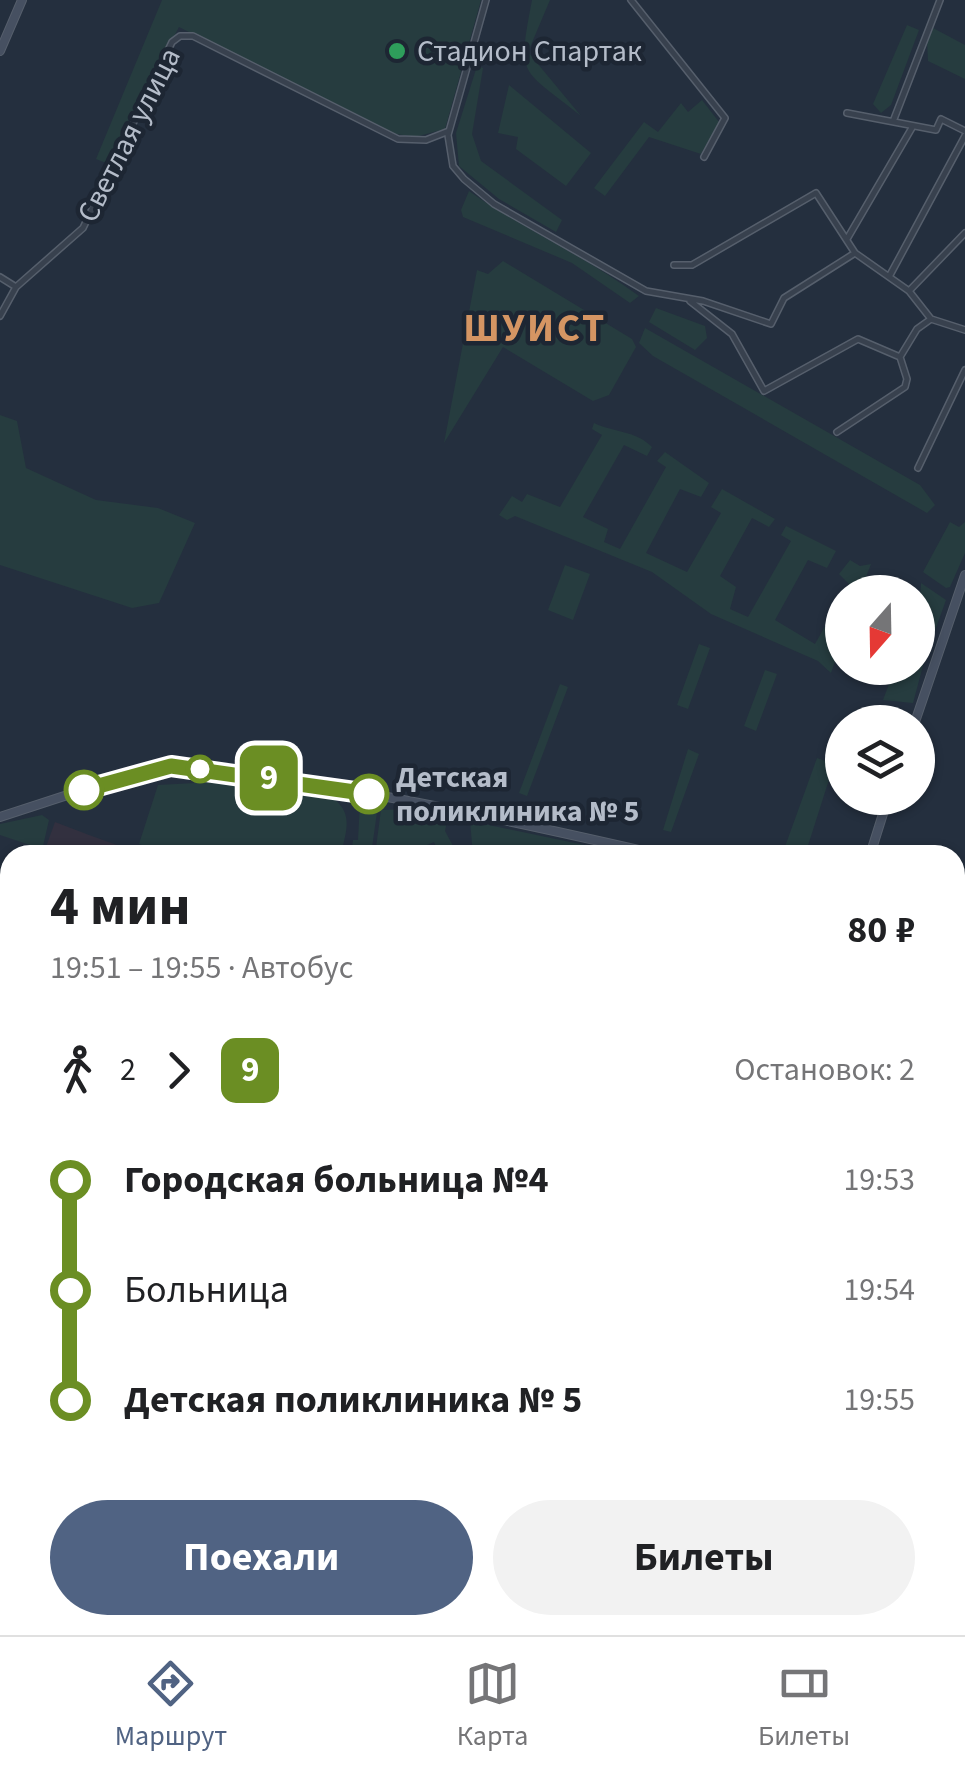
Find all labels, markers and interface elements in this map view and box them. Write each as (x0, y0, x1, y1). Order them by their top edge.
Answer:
place label: Стадион Спартак (417, 30, 642, 73)
street label: Светлая улица (67, 40, 191, 230)
marker: Стадион Спартак (386, 40, 408, 62)
district label: ШУИСТ (463, 300, 607, 357)
north arrow (825, 575, 935, 685)
map controls (825, 575, 935, 815)
button: layers (825, 705, 935, 815)
line badge: 9 (236, 746, 302, 810)
text: 9 (260, 753, 278, 803)
unlabelled marker (187, 756, 213, 782)
place label: Детская поликлиника № 5 (396, 756, 639, 833)
unlabelled marker (65, 771, 103, 809)
marker: Детская поликлиника № 5 (350, 775, 388, 813)
text: 4 мин (50, 868, 190, 946)
text: 80 ₽ (847, 903, 915, 957)
text: 19:51 – 19:55 · Автобус (50, 945, 353, 991)
icon: walk (50, 1043, 105, 1098)
icon: forward (151, 1043, 206, 1098)
text: 9 (241, 1045, 259, 1095)
text: 2 (120, 1047, 136, 1093)
text: Остановок: 2 (734, 1047, 915, 1093)
text: Городская больница №4 (124, 1153, 549, 1207)
text: 19:53 (843, 1157, 915, 1203)
text: Больница (124, 1263, 289, 1317)
text: 19:54 (843, 1267, 915, 1313)
text: Детская поликлиника № 5 (124, 1373, 582, 1427)
text: 19:55 (843, 1377, 915, 1423)
button: Поехали (50, 1500, 473, 1615)
button: Билеты (493, 1500, 915, 1615)
tab: Маршрут (115, 1656, 227, 1756)
tab: Карта (457, 1656, 528, 1756)
tab: Билеты (758, 1656, 850, 1756)

